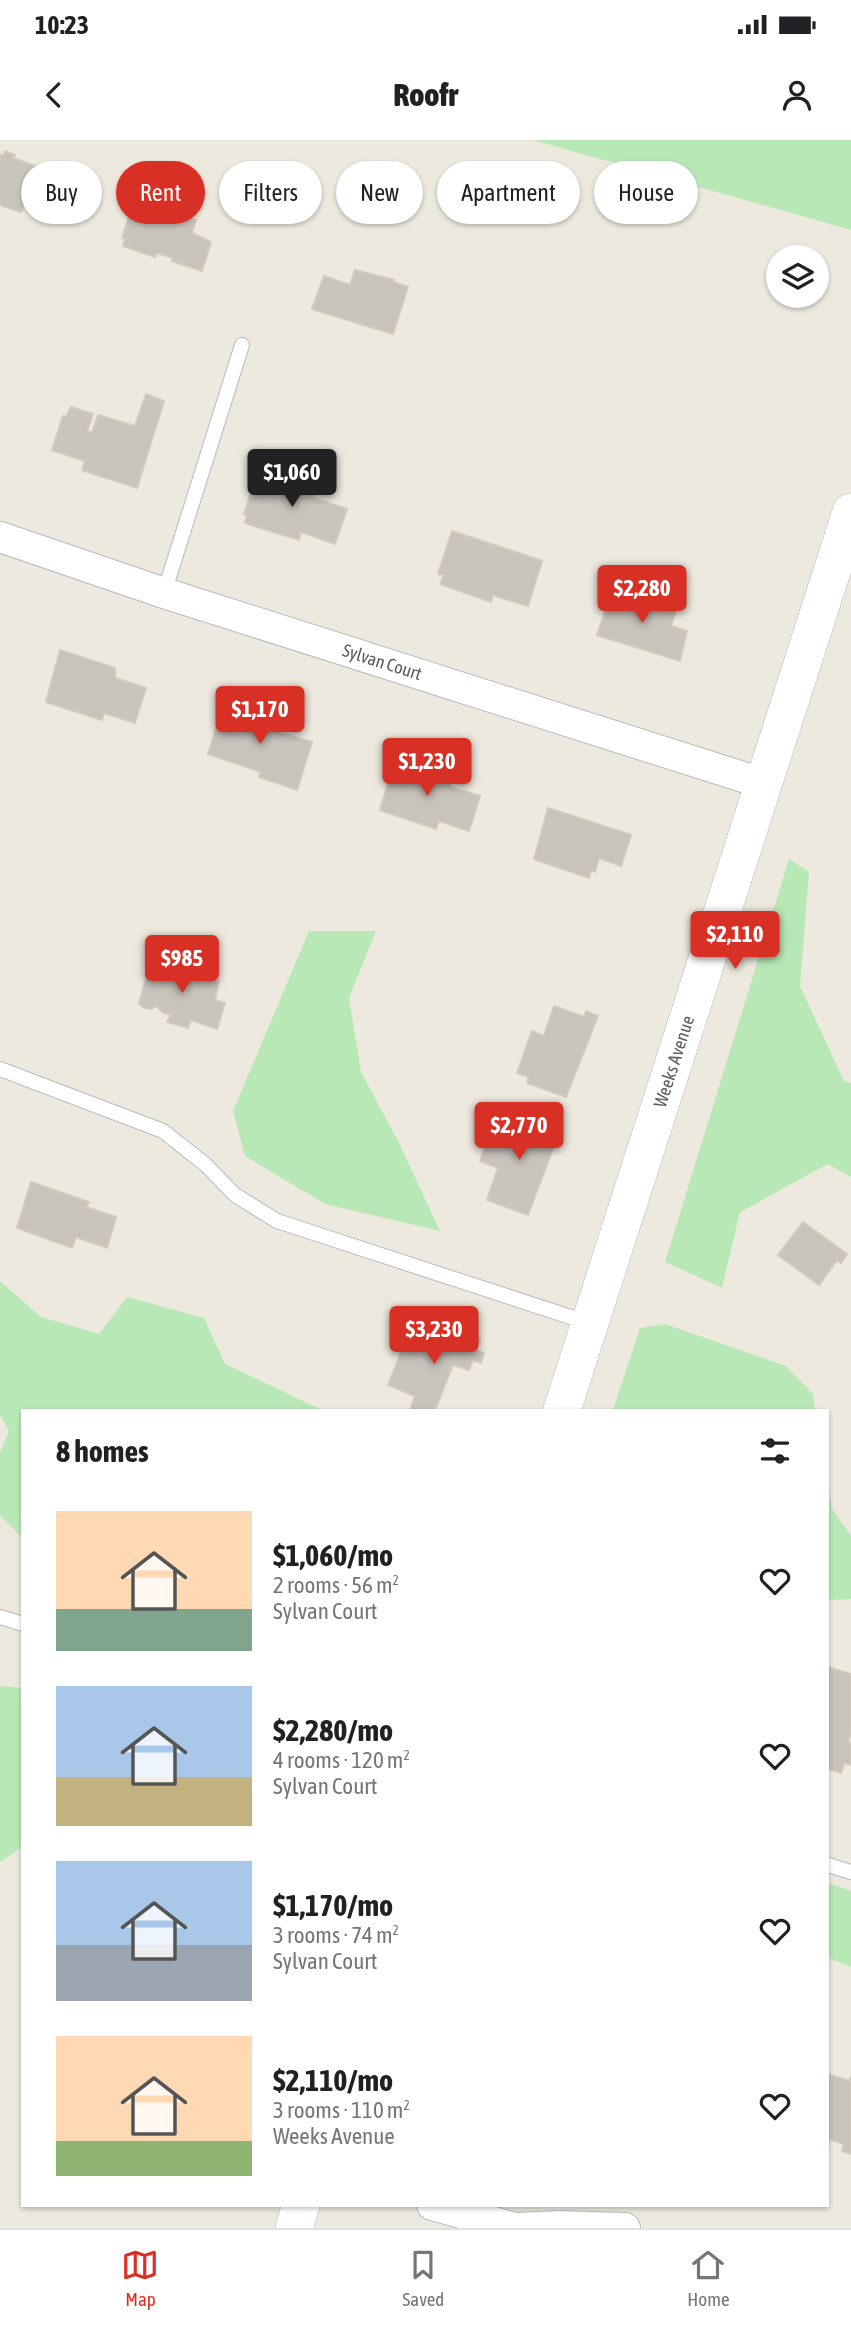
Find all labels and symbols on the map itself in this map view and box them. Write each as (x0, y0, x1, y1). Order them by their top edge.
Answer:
pin: $1,060 (235, 450, 349, 509)
pin: $2,280 (585, 566, 699, 625)
street label: Sylvan Court (340, 639, 424, 684)
pin: $1,170 (203, 686, 317, 746)
pin: $1,230 (370, 738, 484, 798)
pin: $2,110 (678, 912, 792, 971)
pin: $985 (141, 936, 223, 995)
street label: Weeks Avenue (649, 1013, 698, 1110)
pin: $2,770 (462, 1102, 576, 1162)
pin: $3,230 (377, 1306, 491, 1366)

